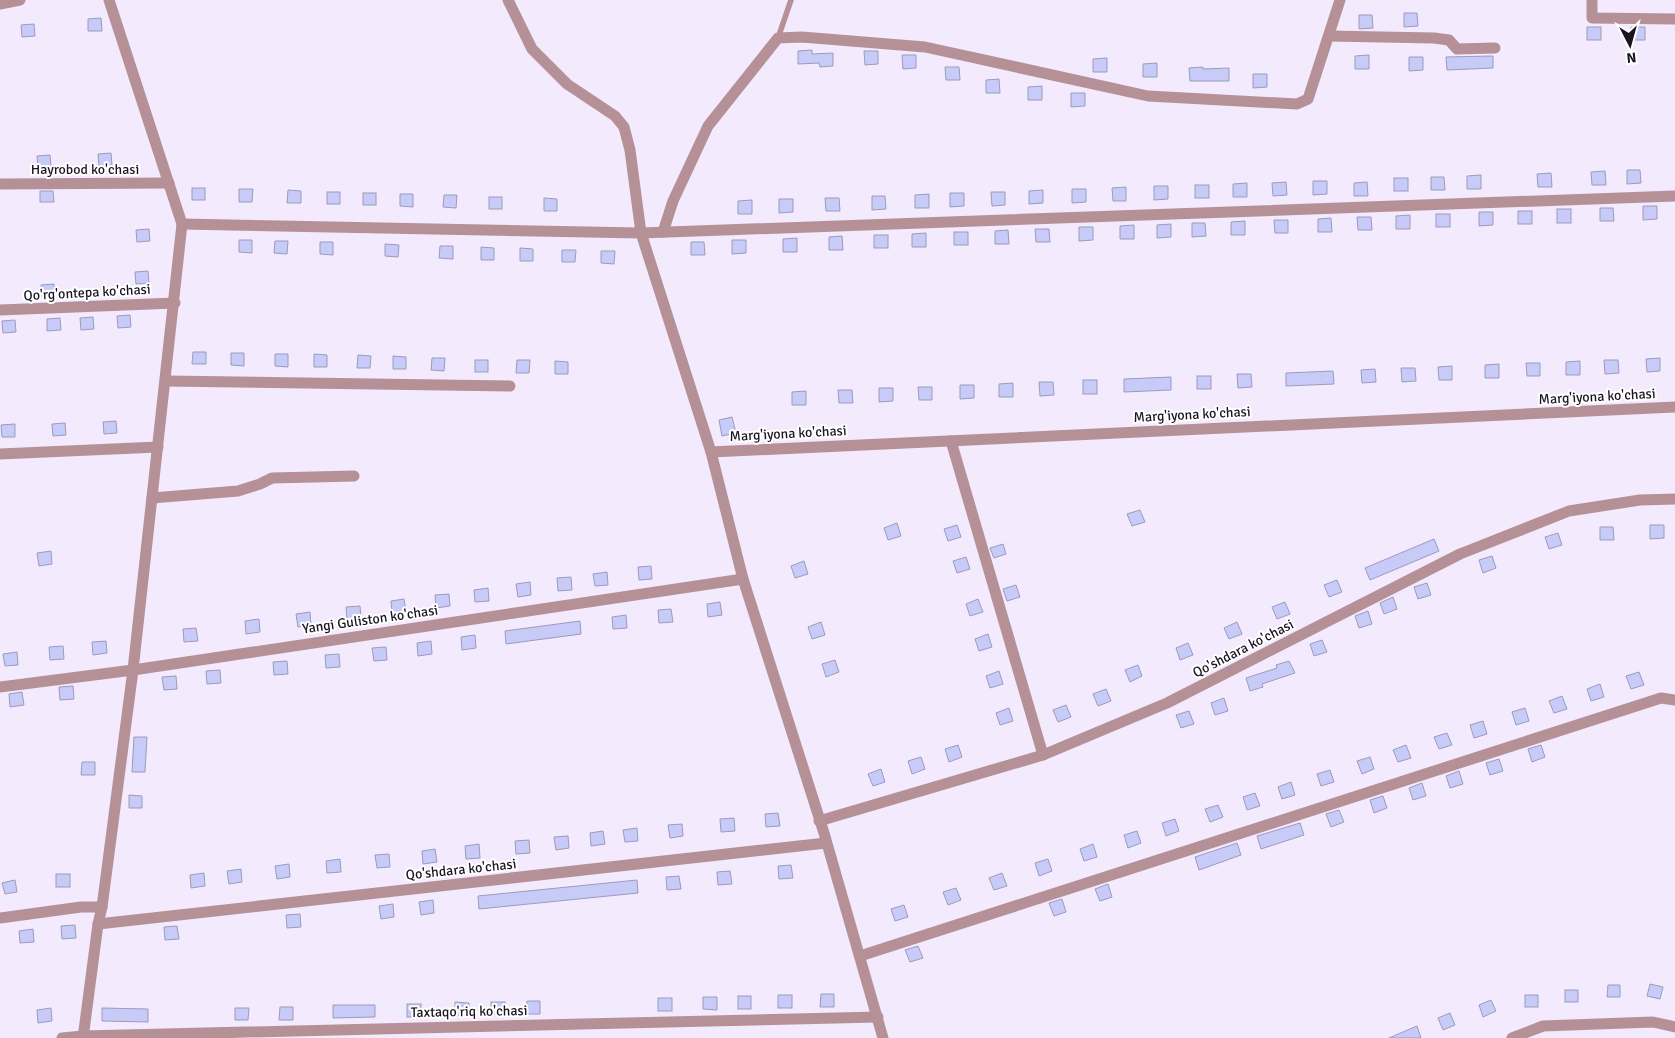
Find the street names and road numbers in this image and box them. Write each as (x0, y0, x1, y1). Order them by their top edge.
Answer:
street label: Hayrobod ko'chasi (31, 161, 139, 178)
street label: Qo'rg'ontepa ko'chasi (23, 281, 151, 304)
street label: Marg'iyona ko'chasi (1538, 385, 1656, 408)
street label: Marg'iyona ko'chasi (1133, 403, 1251, 426)
street label: Marg'iyona ko'chasi (729, 422, 847, 445)
street label: Yangi Guliston ko'chasi (301, 602, 439, 637)
street label: Qo'shdara ko'chasi (1190, 616, 1297, 681)
street label: Qo'shdara ko'chasi (405, 855, 517, 884)
street label: Taxtaqo'riq ko'chasi (410, 1002, 528, 1021)

